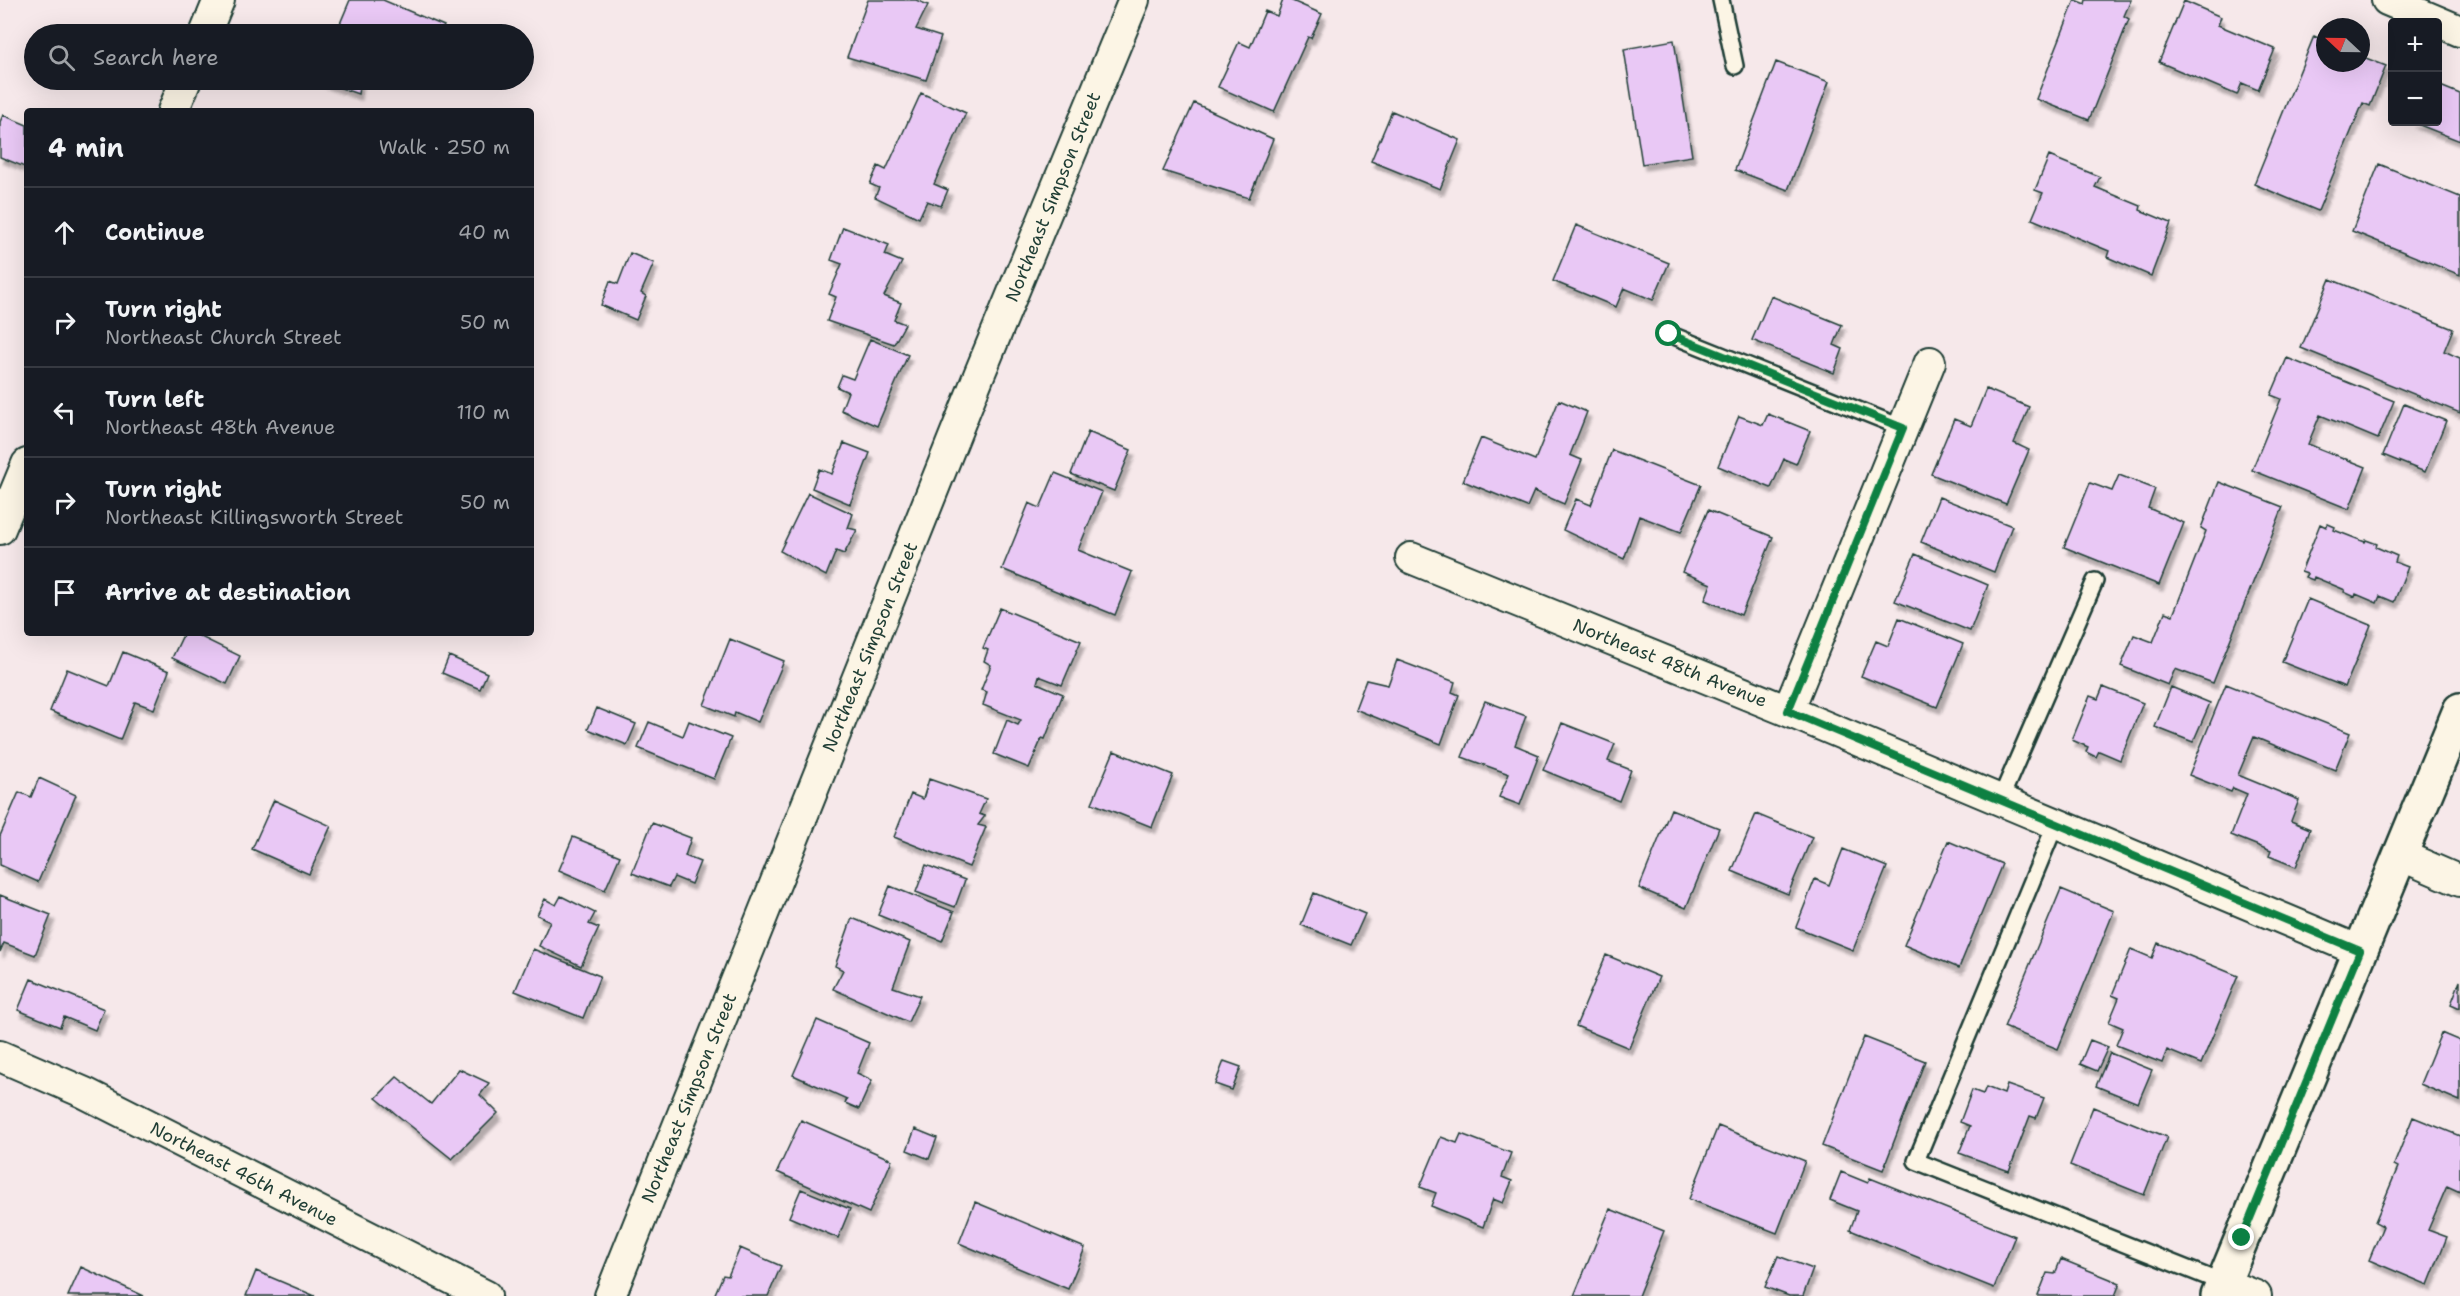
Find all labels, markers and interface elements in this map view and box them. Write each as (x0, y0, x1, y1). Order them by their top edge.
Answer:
north arrow (2316, 18, 2370, 72)
map controls (2388, 18, 2442, 126)
button: + (2388, 18, 2442, 72)
search box (24, 24, 534, 90)
icon: search (45, 41, 78, 74)
text: Search here (93, 43, 219, 72)
button: − (2388, 72, 2442, 126)
street label: Northeast Simpson Street (1000, 88, 1106, 306)
text: 4 min (48, 130, 124, 165)
text: Walk · 250 m (379, 134, 510, 160)
icon: ahead (48, 216, 81, 249)
text: Continue (105, 218, 205, 247)
text: 40 m (458, 219, 510, 245)
text: Turn right (105, 295, 222, 324)
icon: right (48, 306, 81, 339)
text: 50 m (460, 309, 510, 335)
route start (1655, 320, 1681, 346)
text: Northeast Church Street (105, 324, 342, 350)
text: Turn left (105, 385, 204, 414)
icon: left (48, 396, 81, 429)
text: 110 m (456, 399, 510, 425)
text: Northeast 48th Avenue (105, 414, 335, 440)
text: Turn right (105, 475, 222, 504)
icon: right (48, 486, 81, 519)
text: 50 m (460, 489, 510, 515)
text: Northeast Killingsworth Street (105, 504, 404, 530)
street label: Northeast Simpson Street (817, 538, 923, 756)
icon: arrive (48, 576, 81, 609)
text: Arrive at destination (105, 578, 351, 607)
street label: Northeast 48th Avenue (1569, 613, 1771, 713)
street label: Northeast Simpson Street (636, 989, 742, 1207)
street label: Northeast 46th Avenue (146, 1116, 342, 1232)
route end (2228, 1224, 2254, 1250)

